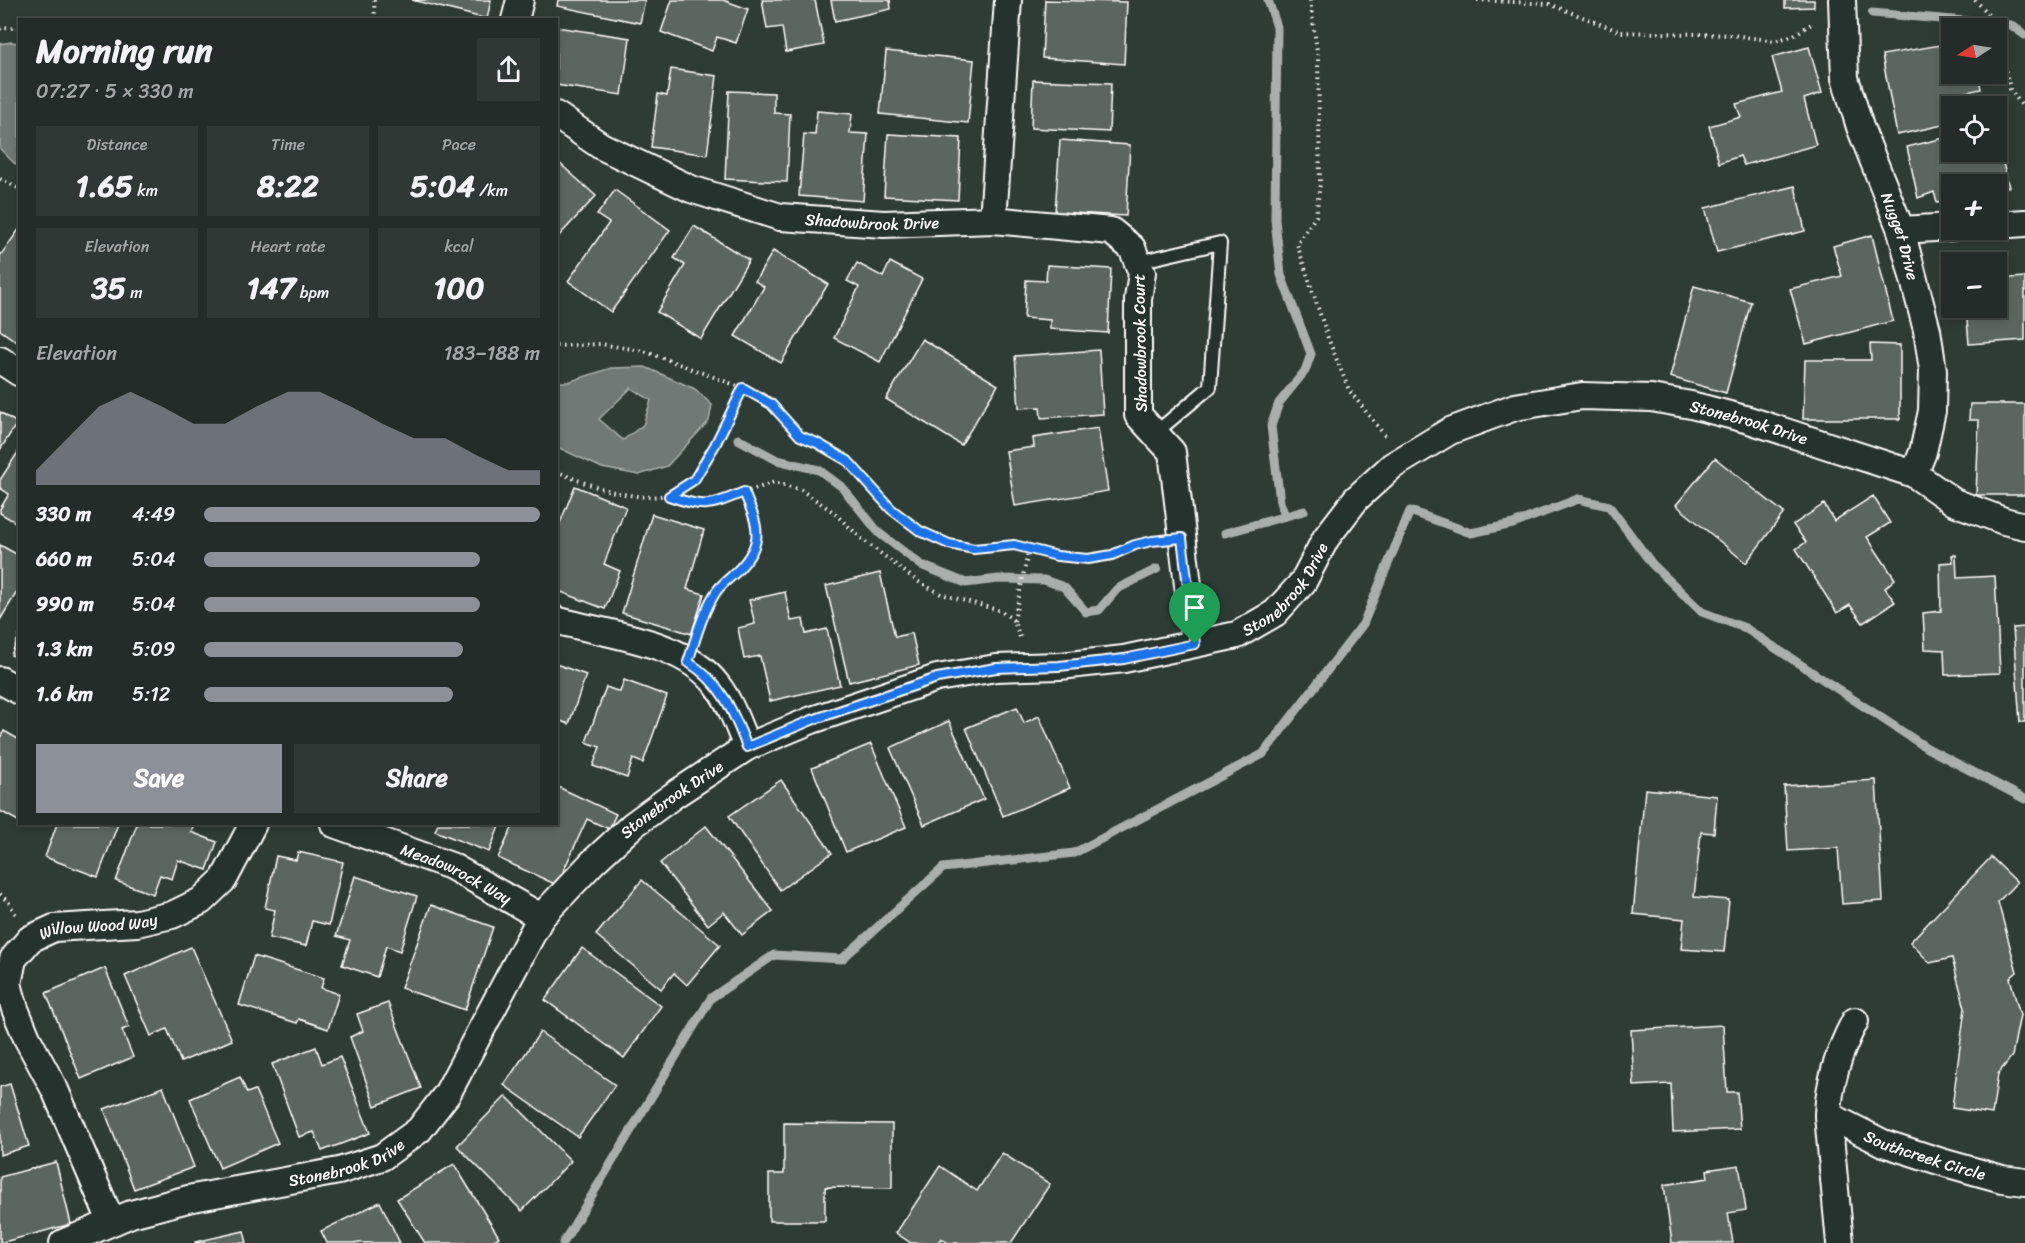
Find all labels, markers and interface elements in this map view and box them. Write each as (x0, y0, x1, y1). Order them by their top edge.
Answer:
north arrow (1941, 18, 2007, 84)
map controls (1941, 18, 2007, 318)
text: Morning run (36, 22, 212, 80)
button: share (477, 38, 540, 101)
text: 07:27 · 5 × 330 m (36, 74, 194, 109)
button: locate (1941, 96, 2007, 162)
text: Distance (87, 130, 147, 159)
text: Time (271, 130, 305, 159)
text: Pace (442, 130, 476, 159)
text: 1.65 (76, 159, 133, 213)
text: 8:22 (257, 159, 319, 213)
text: 5:04 (410, 159, 475, 213)
button: + (1941, 174, 2007, 240)
text: km (133, 176, 158, 205)
text: /km (475, 176, 508, 205)
street label: Nugget Drive (1873, 188, 1928, 283)
street label: Shadowbrook Drive (804, 204, 940, 239)
text: Elevation (85, 232, 149, 261)
text: Heart rate (250, 232, 326, 261)
text: kcal (444, 232, 474, 261)
button: − (1941, 252, 2007, 318)
text: 35 (91, 261, 126, 315)
text: 147 (247, 261, 296, 315)
text: 100 (434, 261, 484, 315)
street label: Shadowbrook Court (1124, 274, 1156, 412)
text: m (126, 278, 143, 307)
text: bpm (296, 278, 329, 307)
text: Elevation (36, 336, 117, 371)
text: 183–188 m (444, 336, 540, 371)
street label: Stonebrook Drive (1687, 391, 1812, 453)
text: 330 m (36, 497, 91, 532)
text: 4:49 (132, 497, 175, 532)
street label: Stonebrook Drive (1236, 537, 1336, 644)
text: 660 m (36, 542, 92, 577)
text: 5:04 (132, 542, 175, 577)
pin (1169, 582, 1220, 644)
text: 990 m (36, 587, 94, 622)
text: 5:04 (132, 587, 175, 622)
icon: arrive (1178, 591, 1211, 624)
text: 1.3 km (36, 632, 93, 667)
text: 5:09 (132, 632, 175, 667)
text: 1.6 km (36, 677, 93, 712)
text: 5:12 (132, 677, 170, 712)
button: Save (36, 744, 282, 813)
button: Share (294, 744, 540, 813)
street label: Stonebrook Drive (613, 752, 729, 845)
street label: Meadowrock Way (397, 835, 518, 913)
street label: Willow Wood Way (34, 904, 161, 948)
street label: Southcreek Circle (1859, 1121, 1989, 1188)
street label: Stonebrook Drive (286, 1130, 411, 1195)

